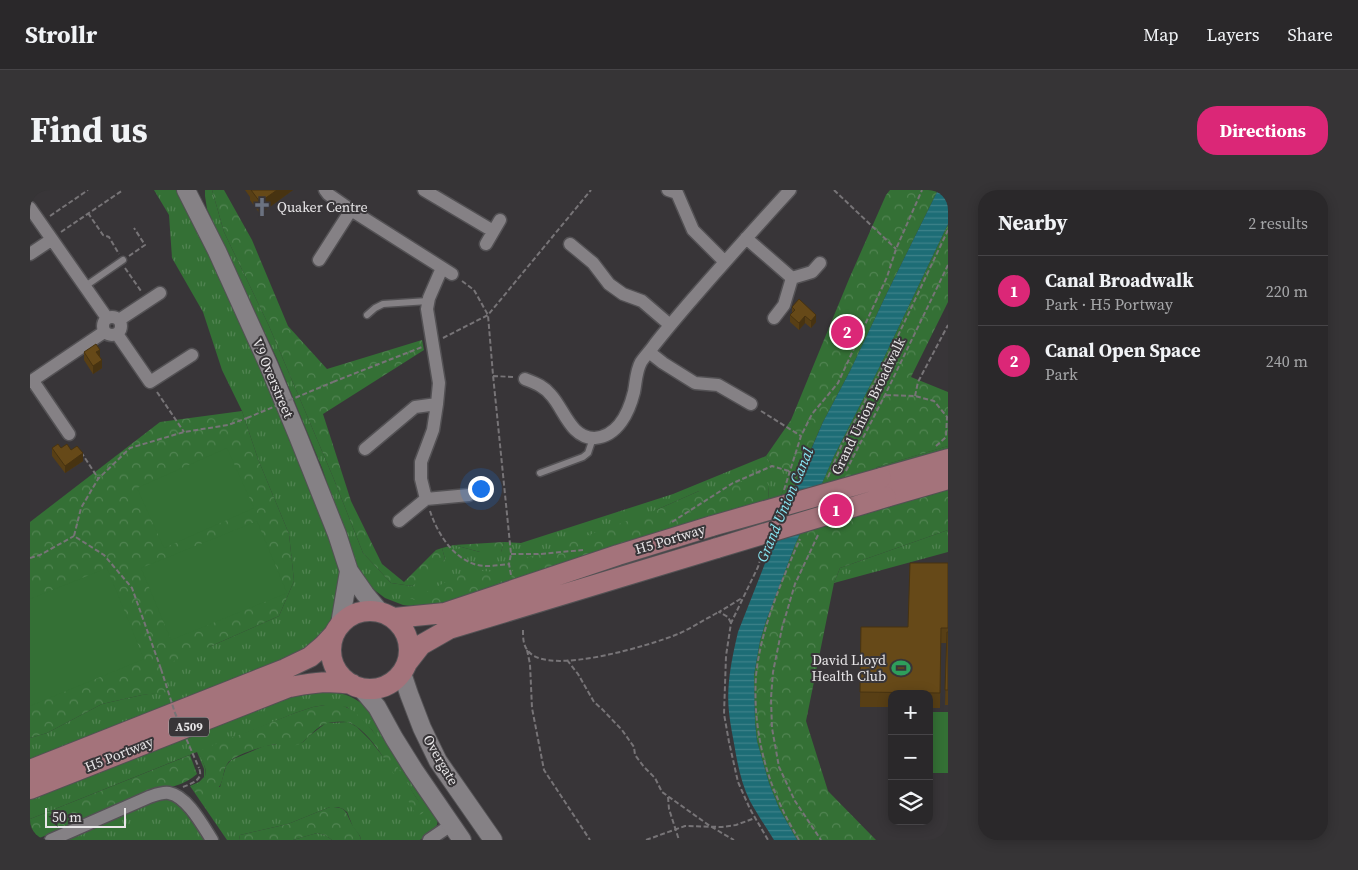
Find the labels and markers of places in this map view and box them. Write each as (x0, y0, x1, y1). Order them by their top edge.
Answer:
church icon: Quaker Centre (251, 196, 273, 218)
place label: Quaker Centre (277, 197, 368, 217)
pin: 2 (831, 313, 863, 351)
pin: 1 (820, 491, 852, 529)
place label: David Lloyd Health Club (812, 650, 886, 686)
sports icon: David Lloyd Health Club (890, 657, 912, 679)

